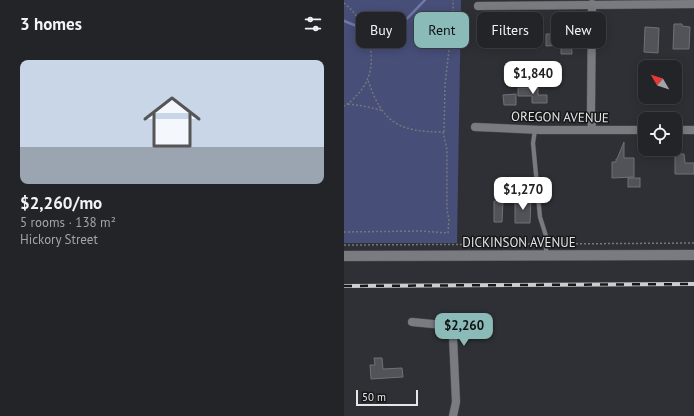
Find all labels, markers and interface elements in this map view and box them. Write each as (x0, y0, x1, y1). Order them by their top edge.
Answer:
chip: Buy (356, 12, 406, 48)
chip: Rent (414, 12, 469, 48)
chip: Filters (477, 12, 543, 48)
chip: New (551, 12, 606, 48)
text: 3 homes (20, 13, 82, 35)
icon: filters (302, 13, 324, 35)
north arrow (638, 60, 682, 104)
map controls (638, 60, 682, 156)
pin: $1,840 (500, 61, 566, 95)
text: $1,840 (513, 65, 553, 82)
icon: home (136, 86, 208, 158)
street label: OREGON AVENUE (511, 108, 609, 126)
button: locate (638, 112, 682, 156)
pin: $1,270 (490, 177, 556, 211)
text: $1,270 (503, 181, 543, 198)
text: $2,260/mo (20, 192, 102, 214)
text: 5 rooms · 138 m² (20, 214, 116, 231)
text: Hickory Street (20, 231, 98, 248)
street label: DICKINSON AVENUE (462, 234, 576, 251)
pin: $2,260 (431, 313, 497, 347)
text: $2,260 (444, 317, 484, 334)
scale bar (356, 388, 418, 407)
text: 50 m (362, 390, 386, 404)

